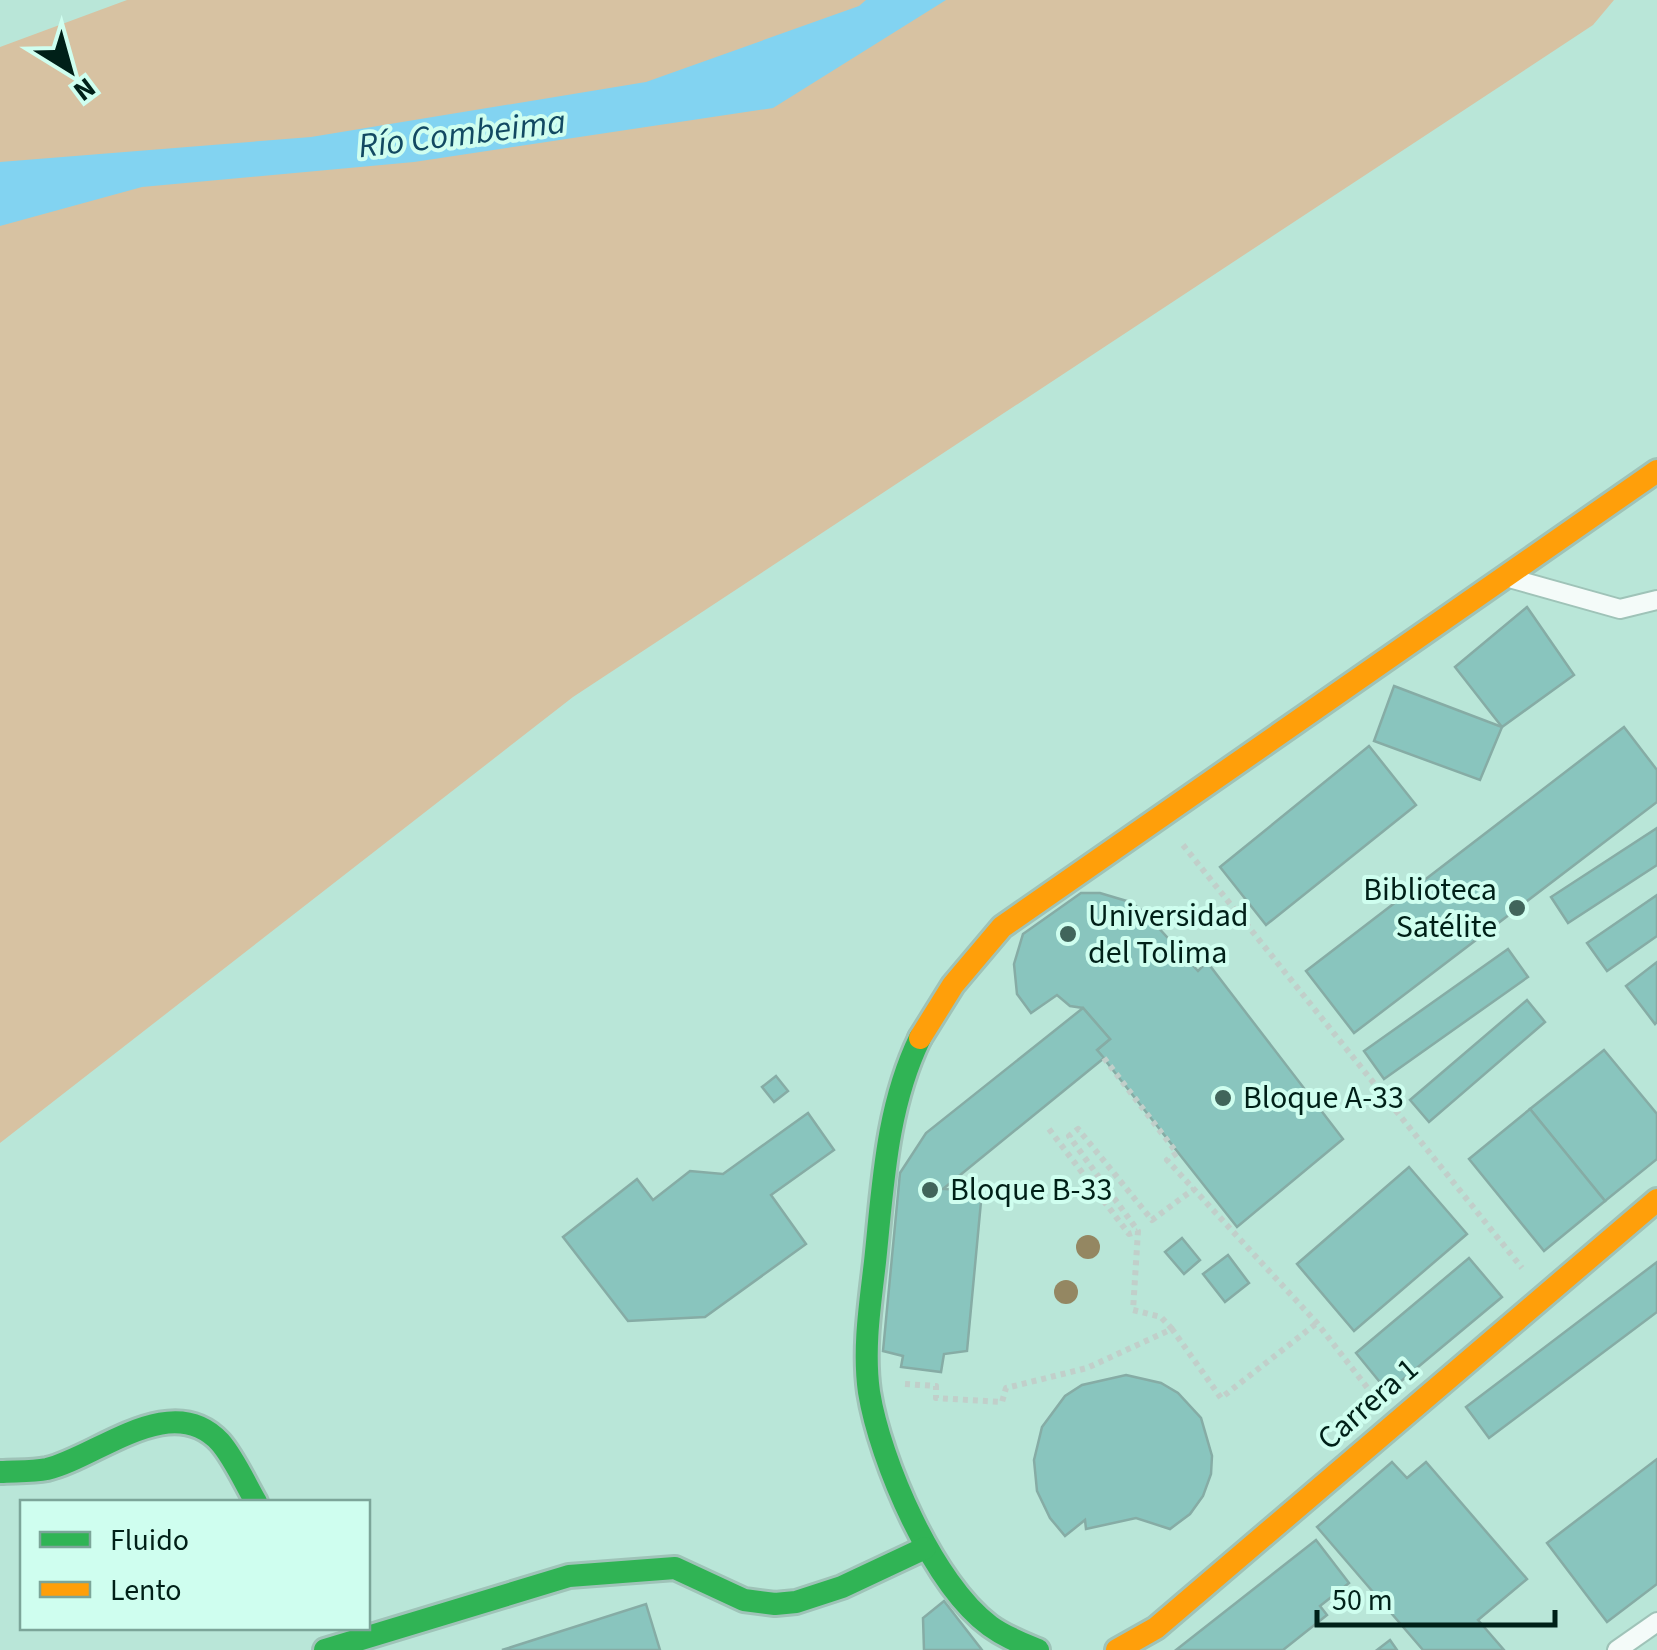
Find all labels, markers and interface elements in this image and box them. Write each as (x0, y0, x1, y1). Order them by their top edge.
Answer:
north arrow (20, 20, 120, 120)
text: N (65, 68, 104, 111)
water label: Río Combeima (355, 96, 569, 172)
place label: Biblioteca Satélite (1363, 867, 1497, 950)
place label: Universidad del Tolima (1088, 893, 1249, 976)
marker: Biblioteca Satélite (1506, 897, 1528, 919)
marker: Universidad del Tolima (1057, 923, 1079, 945)
place label: Bloque A-33 (1243, 1075, 1404, 1121)
marker: Bloque A-33 (1212, 1087, 1234, 1109)
place label: Bloque B-33 (950, 1167, 1112, 1213)
marker: Bloque B-33 (919, 1179, 941, 1201)
street label: Carrera 1 (1307, 1347, 1429, 1461)
legend (20, 1500, 370, 1630)
text: Fluido (110, 1519, 189, 1562)
scale bar (1317, 1565, 1554, 1627)
text: Lento (110, 1569, 182, 1612)
text: 50 m (1332, 1579, 1393, 1622)

